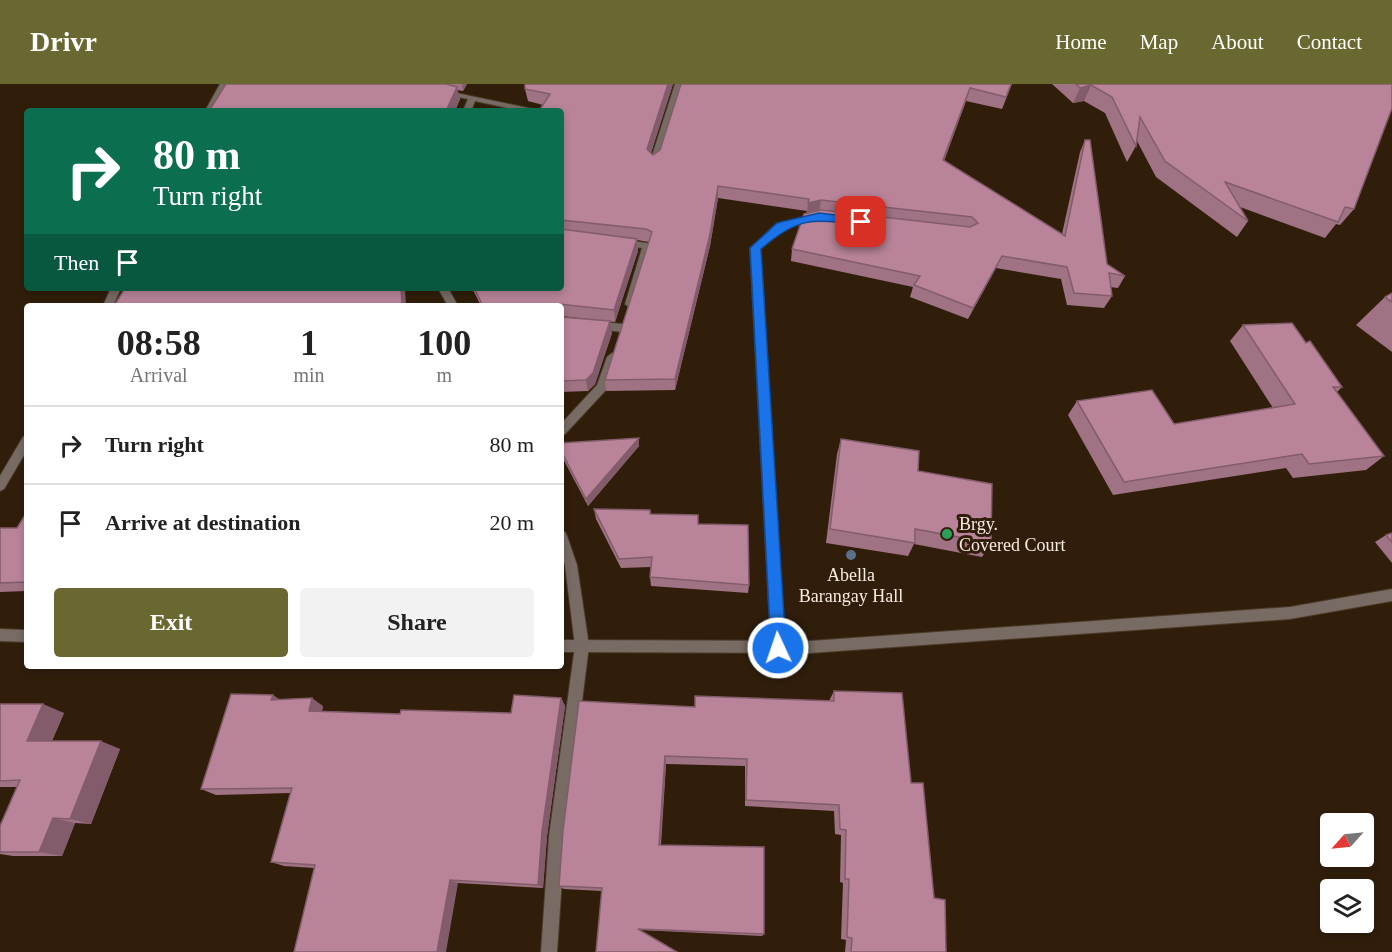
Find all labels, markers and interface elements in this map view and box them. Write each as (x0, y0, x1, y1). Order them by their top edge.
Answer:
text: Drivr (30, 26, 97, 57)
text: Home (1055, 30, 1107, 54)
text: Map (1140, 30, 1178, 54)
text: About (1211, 30, 1264, 54)
text: Contact (1297, 30, 1362, 54)
icon: right (54, 132, 132, 210)
text: 80 m (153, 132, 241, 178)
text: Turn right (153, 181, 262, 211)
pin (835, 196, 886, 247)
icon: arrive (844, 205, 877, 238)
icon: arrive (111, 246, 144, 279)
text: Then (54, 250, 99, 275)
text: 08:58 (117, 323, 201, 363)
text: 1 (300, 323, 318, 363)
text: 100 (417, 323, 471, 363)
text: Arrival (130, 364, 188, 386)
text: min (293, 364, 325, 386)
text: m (437, 364, 452, 386)
icon: right (54, 429, 87, 462)
text: Turn right (105, 432, 204, 457)
text: 80 m (489, 432, 534, 457)
icon: arrive (54, 507, 87, 540)
text: Arrive at destination (105, 510, 301, 535)
text: 20 m (489, 510, 534, 535)
place label: Brgy. Covered Court (959, 514, 1065, 555)
marker: Brgy. Covered Court (940, 527, 954, 541)
marker: Abella Barangay Hall (844, 548, 858, 562)
place label: Abella Barangay Hall (799, 565, 903, 606)
button: Exit (54, 588, 288, 657)
button: Share (300, 588, 534, 657)
position arrow (746, 616, 810, 680)
north arrow (1320, 813, 1374, 867)
map controls (1320, 813, 1374, 933)
button: layers (1320, 879, 1374, 933)

